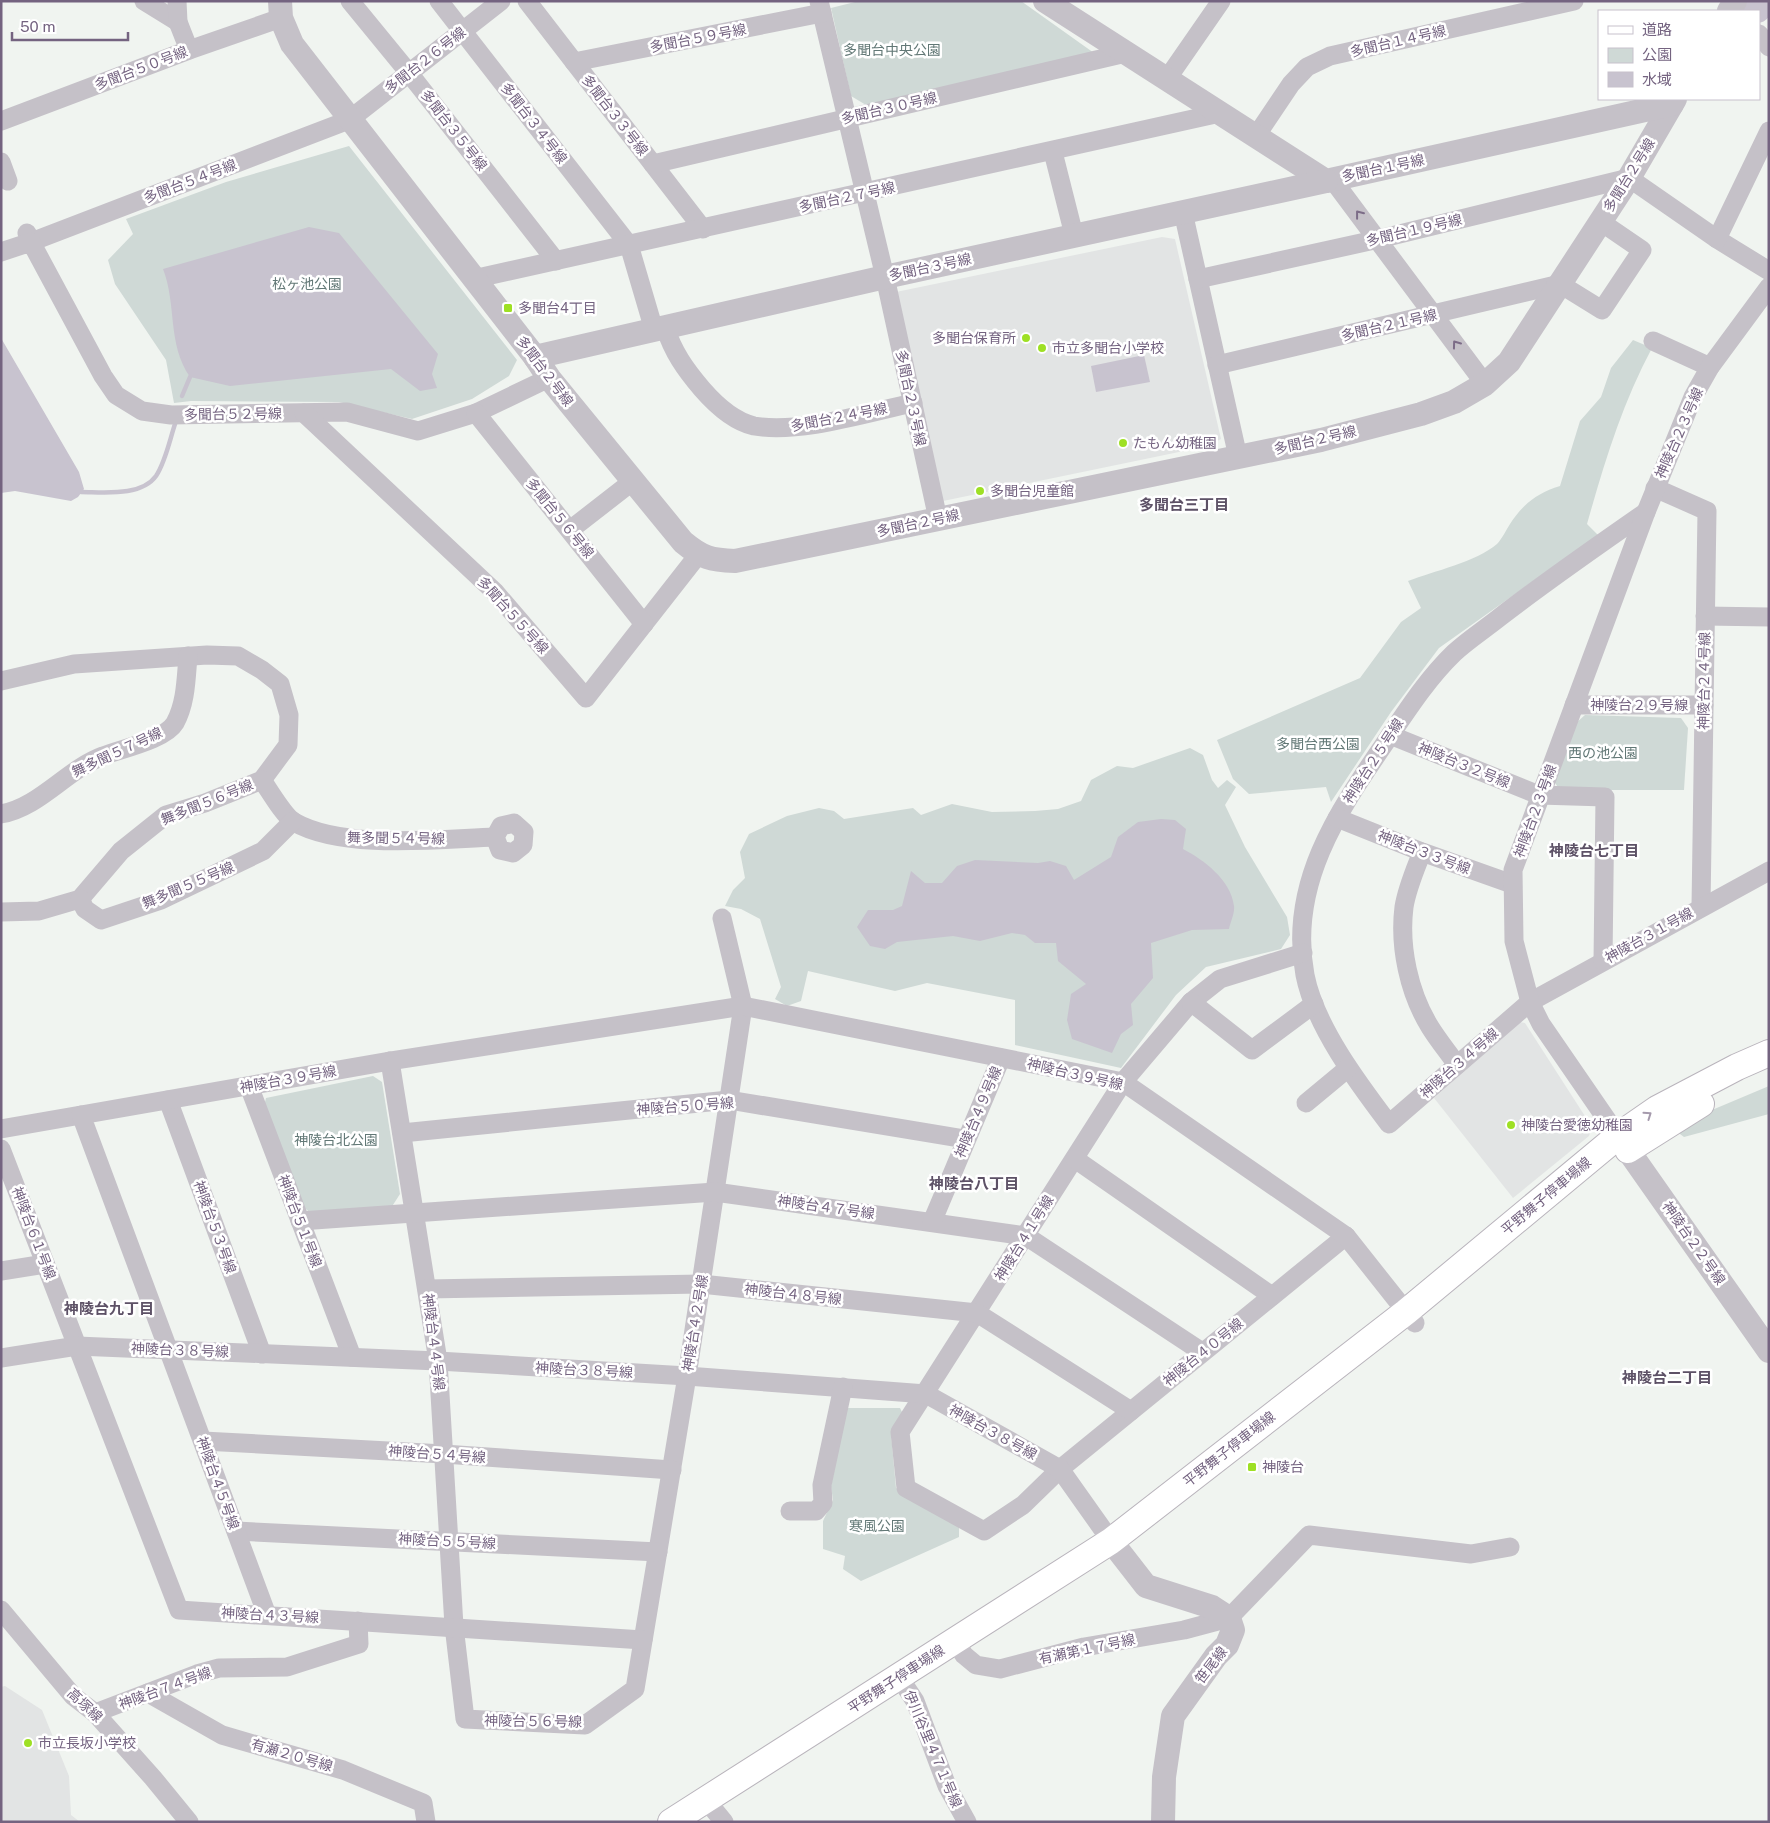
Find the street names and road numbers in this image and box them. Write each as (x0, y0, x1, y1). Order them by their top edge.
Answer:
street label: 多聞台５９号線 (648, 21, 748, 55)
street label: 多聞台１４号線 (1348, 22, 1448, 60)
street label: 多聞台２６号線 (381, 24, 469, 96)
street label: 多聞台５０号線 (92, 43, 190, 93)
street label: 多聞台３３号線 (579, 71, 651, 159)
street label: 多聞台３４号線 (498, 79, 570, 167)
street label: 多聞台３５号線 (418, 86, 490, 174)
street label: 多聞台３０号線 (839, 89, 939, 127)
street label: 多聞台２号線 (1600, 135, 1658, 215)
street label: 多聞台１号線 (1340, 151, 1426, 185)
street label: 多聞台５４号線 (141, 156, 239, 206)
street label: 多聞台２７号線 (797, 179, 897, 215)
street label: 多聞台１９号線 (1364, 211, 1464, 249)
street label: 多聞台３号線 (887, 250, 973, 284)
street label: 多聞台２１号線 (1339, 306, 1439, 344)
street label: 多聞台２号線 (513, 333, 577, 409)
street label: 多聞台２３号線 (893, 348, 929, 448)
street label: 神陵台２３号線 (1652, 385, 1706, 481)
street label: 多聞台２４号線 (789, 400, 889, 434)
street label: 多聞台５２号線 (184, 405, 282, 423)
street label: 多聞台２号線 (1272, 423, 1358, 457)
street label: 多聞台５６号線 (523, 475, 597, 561)
street label: 多聞台２号線 (875, 506, 961, 540)
street label: 多聞台５５号線 (474, 573, 552, 657)
street label: 神陵台２４号線 (1695, 632, 1713, 730)
street label: 神陵台２９号線 (1590, 697, 1688, 713)
street label: 神陵台２５号線 (1340, 716, 1406, 806)
street label: 舞多聞５７号線 (69, 724, 165, 780)
street label: 神陵台３２号線 (1416, 739, 1512, 791)
street label: 神陵台２３号線 (1511, 762, 1559, 860)
street label: 舞多聞５６号線 (159, 776, 255, 828)
street label: 神陵台３３号線 (1375, 827, 1473, 877)
street label: 舞多聞５４号線 (347, 829, 445, 847)
street label: 舞多聞５５号線 (140, 858, 236, 912)
street label: 神陵台３１号線 (1602, 904, 1696, 966)
street label: 神陵台３４号線 (1417, 1025, 1501, 1101)
street label: 神陵台３９号線 (1025, 1055, 1125, 1093)
street label: 神陵台３９号線 (238, 1063, 338, 1095)
street label: 神陵台４９号線 (951, 1064, 1005, 1160)
street label: 神陵台５０号線 (636, 1095, 734, 1117)
street label: 平野舞子停車場線 (1498, 1154, 1594, 1238)
street label: 神陵台５１号線 (275, 1172, 325, 1270)
street label: 神陵台５３号線 (191, 1178, 239, 1276)
street label: 神陵台６１号線 (9, 1184, 59, 1282)
street label: 神陵台４７号線 (776, 1192, 876, 1222)
street label: 神陵台４１号線 (991, 1192, 1057, 1284)
street label: 神陵台２２号線 (1659, 1198, 1729, 1288)
street label: 神陵台４２号線 (679, 1273, 711, 1373)
street label: 神陵台４８号線 (743, 1281, 843, 1307)
street label: 神陵台４４号線 (420, 1292, 448, 1392)
street label: 神陵台４０号線 (1160, 1315, 1246, 1389)
street label: 神陵台３８号線 (131, 1340, 229, 1360)
street label: 神陵台３８号線 (535, 1359, 633, 1381)
street label: 神陵台３８号線 (946, 1401, 1040, 1463)
street label: 平野舞子停車場線 (1180, 1408, 1278, 1490)
street label: 神陵台４５号線 (194, 1434, 242, 1532)
street label: 神陵台５４号線 (388, 1443, 486, 1465)
street label: 神陵台５５号線 (398, 1530, 496, 1552)
street label: 神陵台４３号線 (221, 1604, 319, 1626)
street label: 有瀬第１７号線 (1037, 1631, 1137, 1667)
street label: 平野舞子停車場線 (845, 1642, 947, 1716)
street label: 笹尾線 (1192, 1644, 1230, 1686)
street label: 神陵台７４号線 (116, 1664, 214, 1712)
street label: 高塚線 (64, 1685, 106, 1725)
street label: 伊川谷里４７１号線 (901, 1688, 965, 1810)
street label: 神陵台５６号線 (484, 1712, 582, 1730)
street label: 有瀬２０号線 (249, 1736, 335, 1774)

